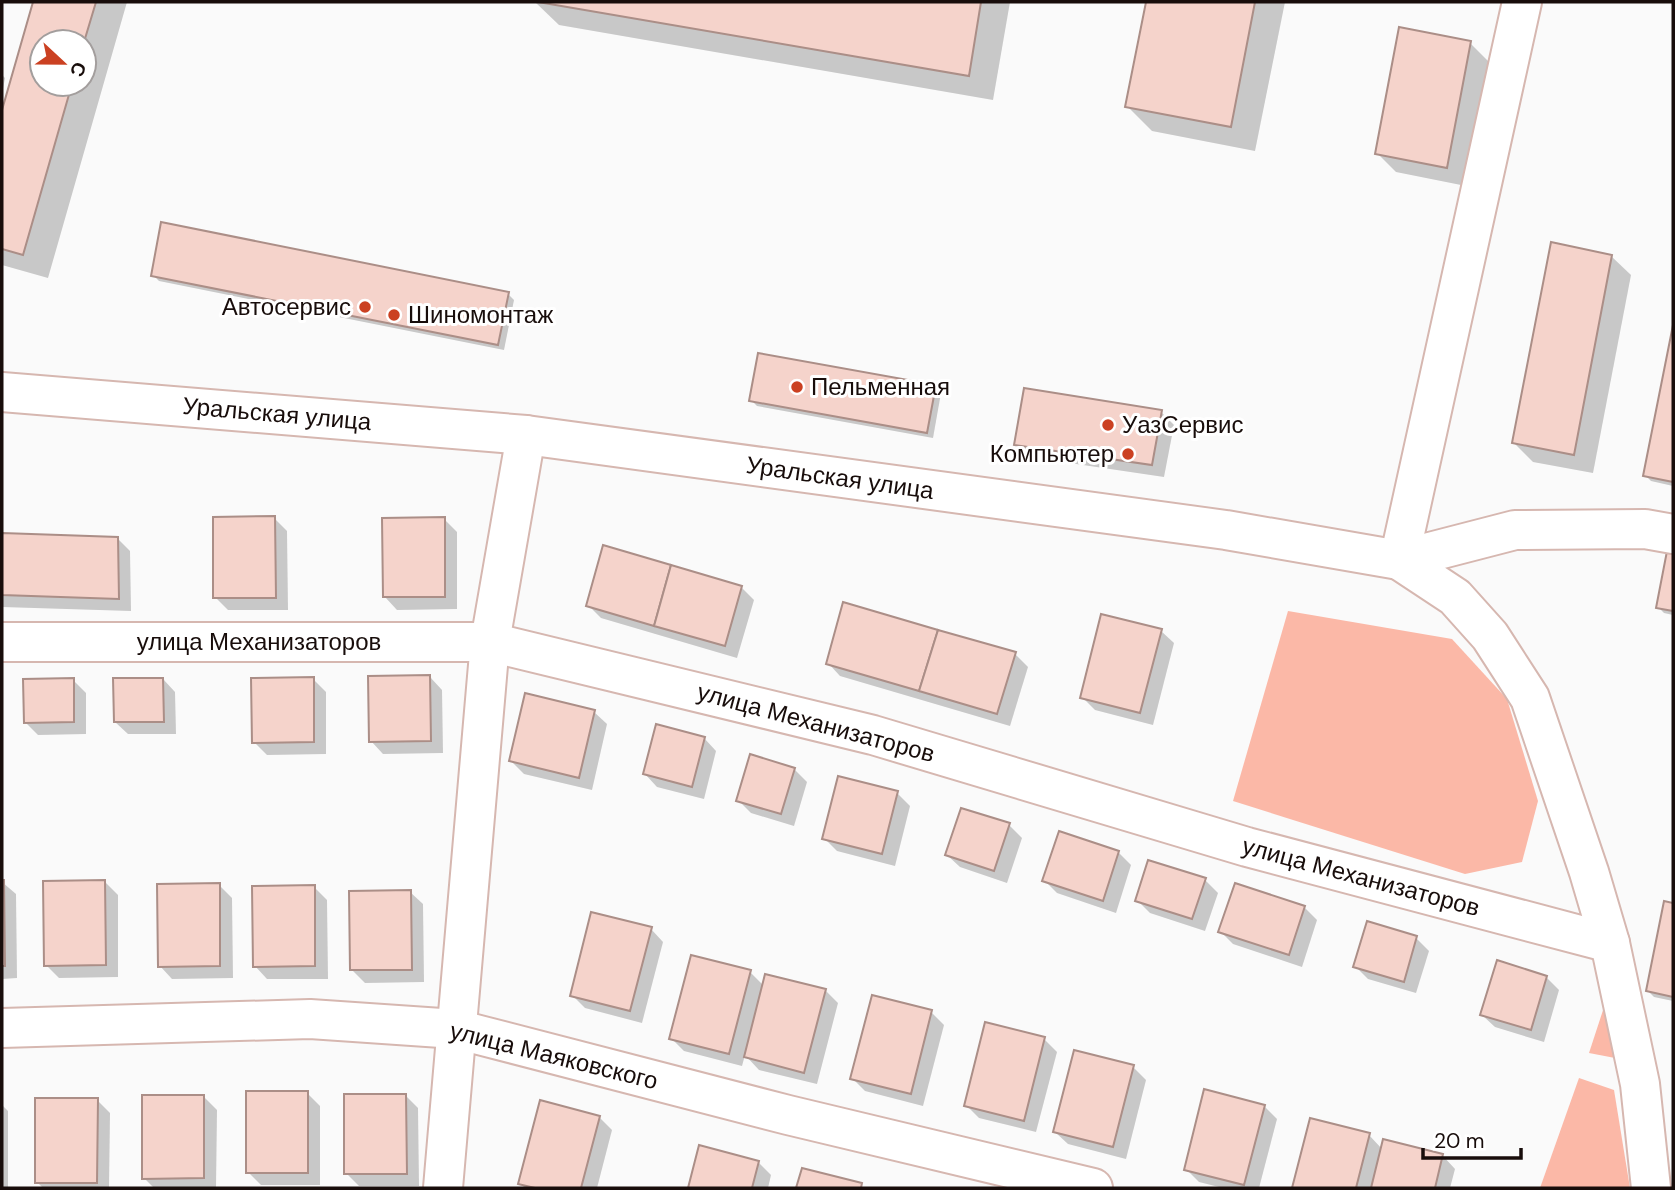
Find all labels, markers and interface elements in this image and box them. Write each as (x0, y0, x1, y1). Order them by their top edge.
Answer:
north arrow (28, 28, 98, 98)
text: С (64, 58, 92, 80)
place label: Автосервис (222, 291, 351, 322)
marker: Автосервис (357, 299, 373, 315)
place label: Шиномонтаж (408, 299, 553, 330)
marker: Шиномонтаж (386, 307, 402, 323)
place label: Пельменная (811, 371, 950, 402)
marker: Пельменная (789, 379, 805, 395)
street label: Уральская улица (181, 390, 373, 437)
place label: УазСервис (1122, 409, 1244, 440)
marker: УазСервис (1100, 417, 1116, 433)
place label: Компьютер (990, 438, 1114, 469)
marker: Компьютер (1120, 446, 1136, 462)
street label: Уральская улица (744, 449, 937, 506)
street label: улица Механизаторов (137, 626, 381, 657)
street label: улица Механизаторов (694, 676, 938, 769)
street label: улица Механизаторов (1239, 830, 1483, 923)
street label: улица Маяковского (447, 1015, 661, 1096)
scale bar (1423, 1116, 1521, 1160)
text: 20 m (1434, 1127, 1485, 1155)

